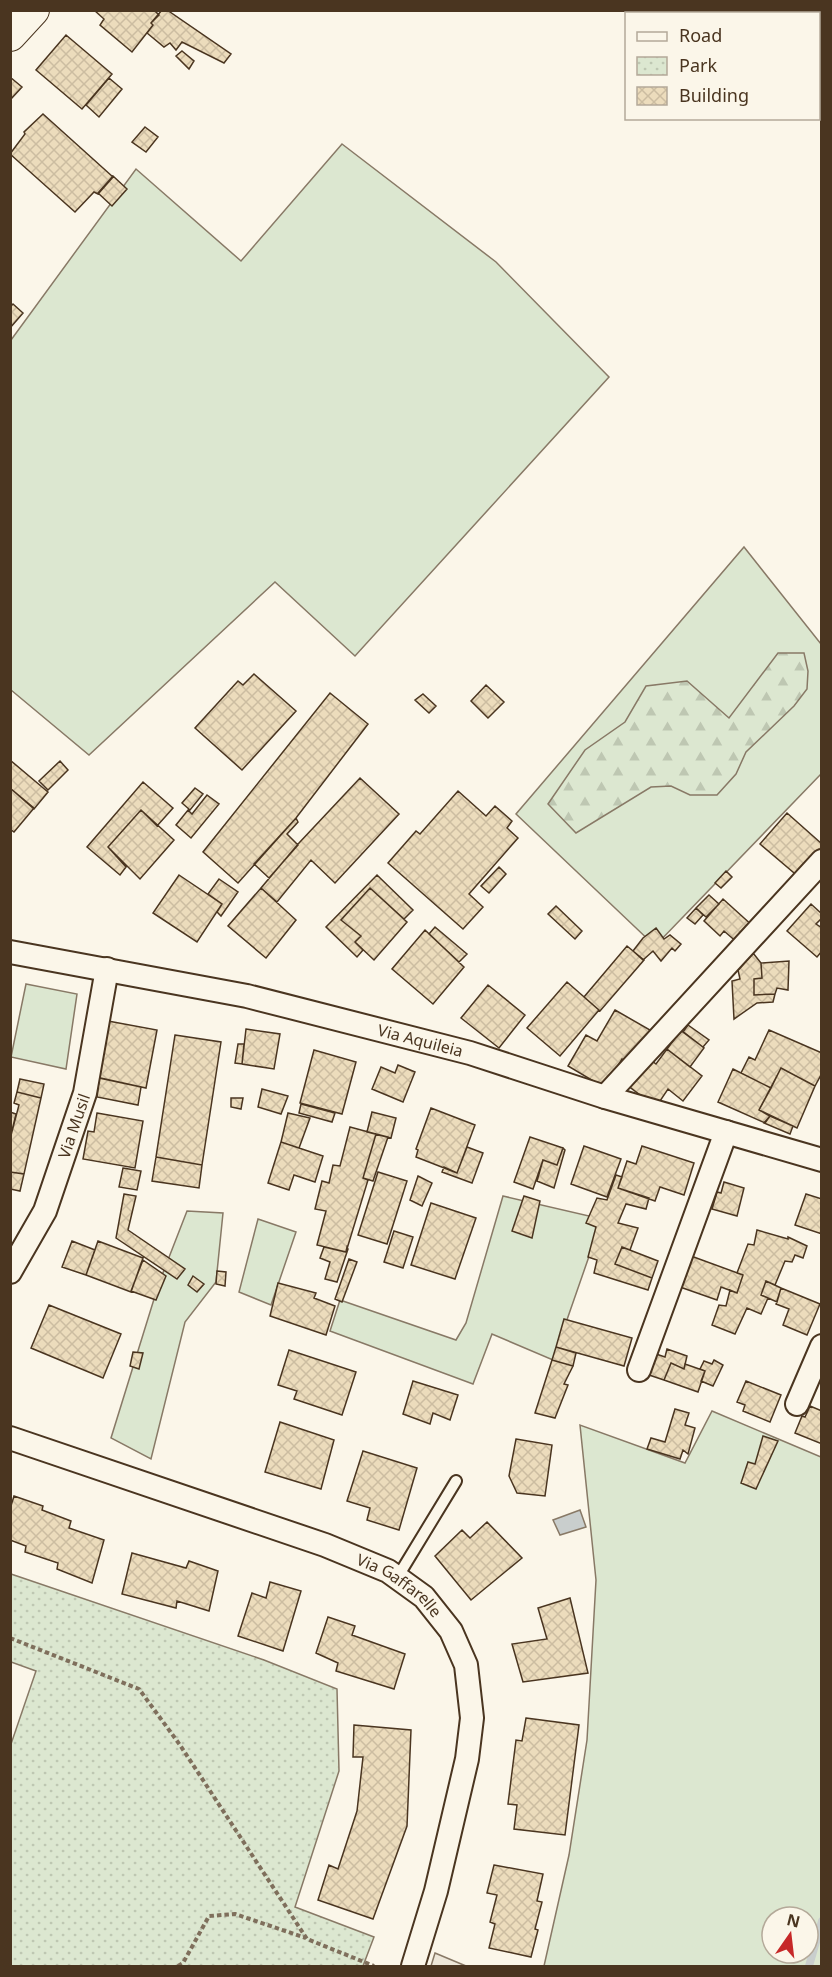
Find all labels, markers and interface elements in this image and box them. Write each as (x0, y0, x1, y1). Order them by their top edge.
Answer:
legend (625, 12, 820, 120)
text: Road (679, 23, 722, 47)
text: Park (679, 53, 717, 77)
text: Building (679, 83, 749, 107)
street label: Via Aquileia (375, 1019, 465, 1062)
street label: Via Musil (53, 1091, 95, 1161)
street label: Via Gaffarelle (353, 1548, 447, 1622)
north arrow (760, 1905, 820, 1965)
text: N (785, 1908, 803, 1933)

